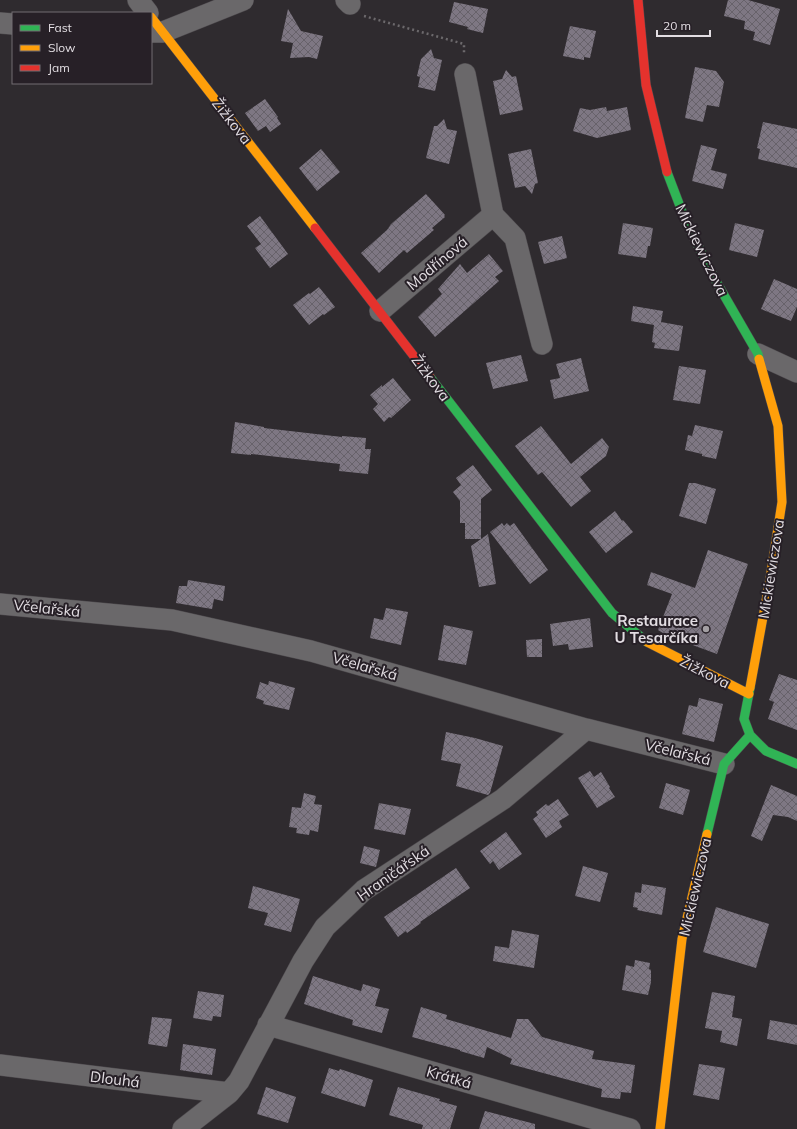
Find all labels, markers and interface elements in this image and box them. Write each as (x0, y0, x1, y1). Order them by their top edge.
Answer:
legend (12, 12, 152, 84)
scale bar (657, 12, 710, 38)
text: 20 m (663, 18, 691, 33)
text: Fast (48, 20, 72, 35)
text: Slow (48, 40, 76, 55)
text: Jam (48, 60, 70, 75)
street label: Žižkova (208, 94, 256, 148)
street label: Mickiewiczova (672, 201, 732, 299)
street label: Modřínová (403, 232, 471, 294)
street label: Žižkova (407, 351, 455, 405)
street label: Mickiewiczova (754, 518, 788, 620)
street label: Včelařská (13, 595, 81, 621)
place label: Restaurace U Tesarčíka (615, 611, 698, 647)
marker: Restaurace U Tesarčíka (701, 624, 711, 634)
street label: Včelařská (330, 648, 400, 684)
street label: Žižkova (677, 651, 733, 693)
street label: Včelařská (643, 735, 713, 769)
street label: Mickiewiczova (674, 836, 716, 938)
street label: Hraničářská (353, 841, 433, 905)
street label: Krátká (424, 1062, 474, 1092)
street label: Dlouhá (89, 1067, 141, 1091)

